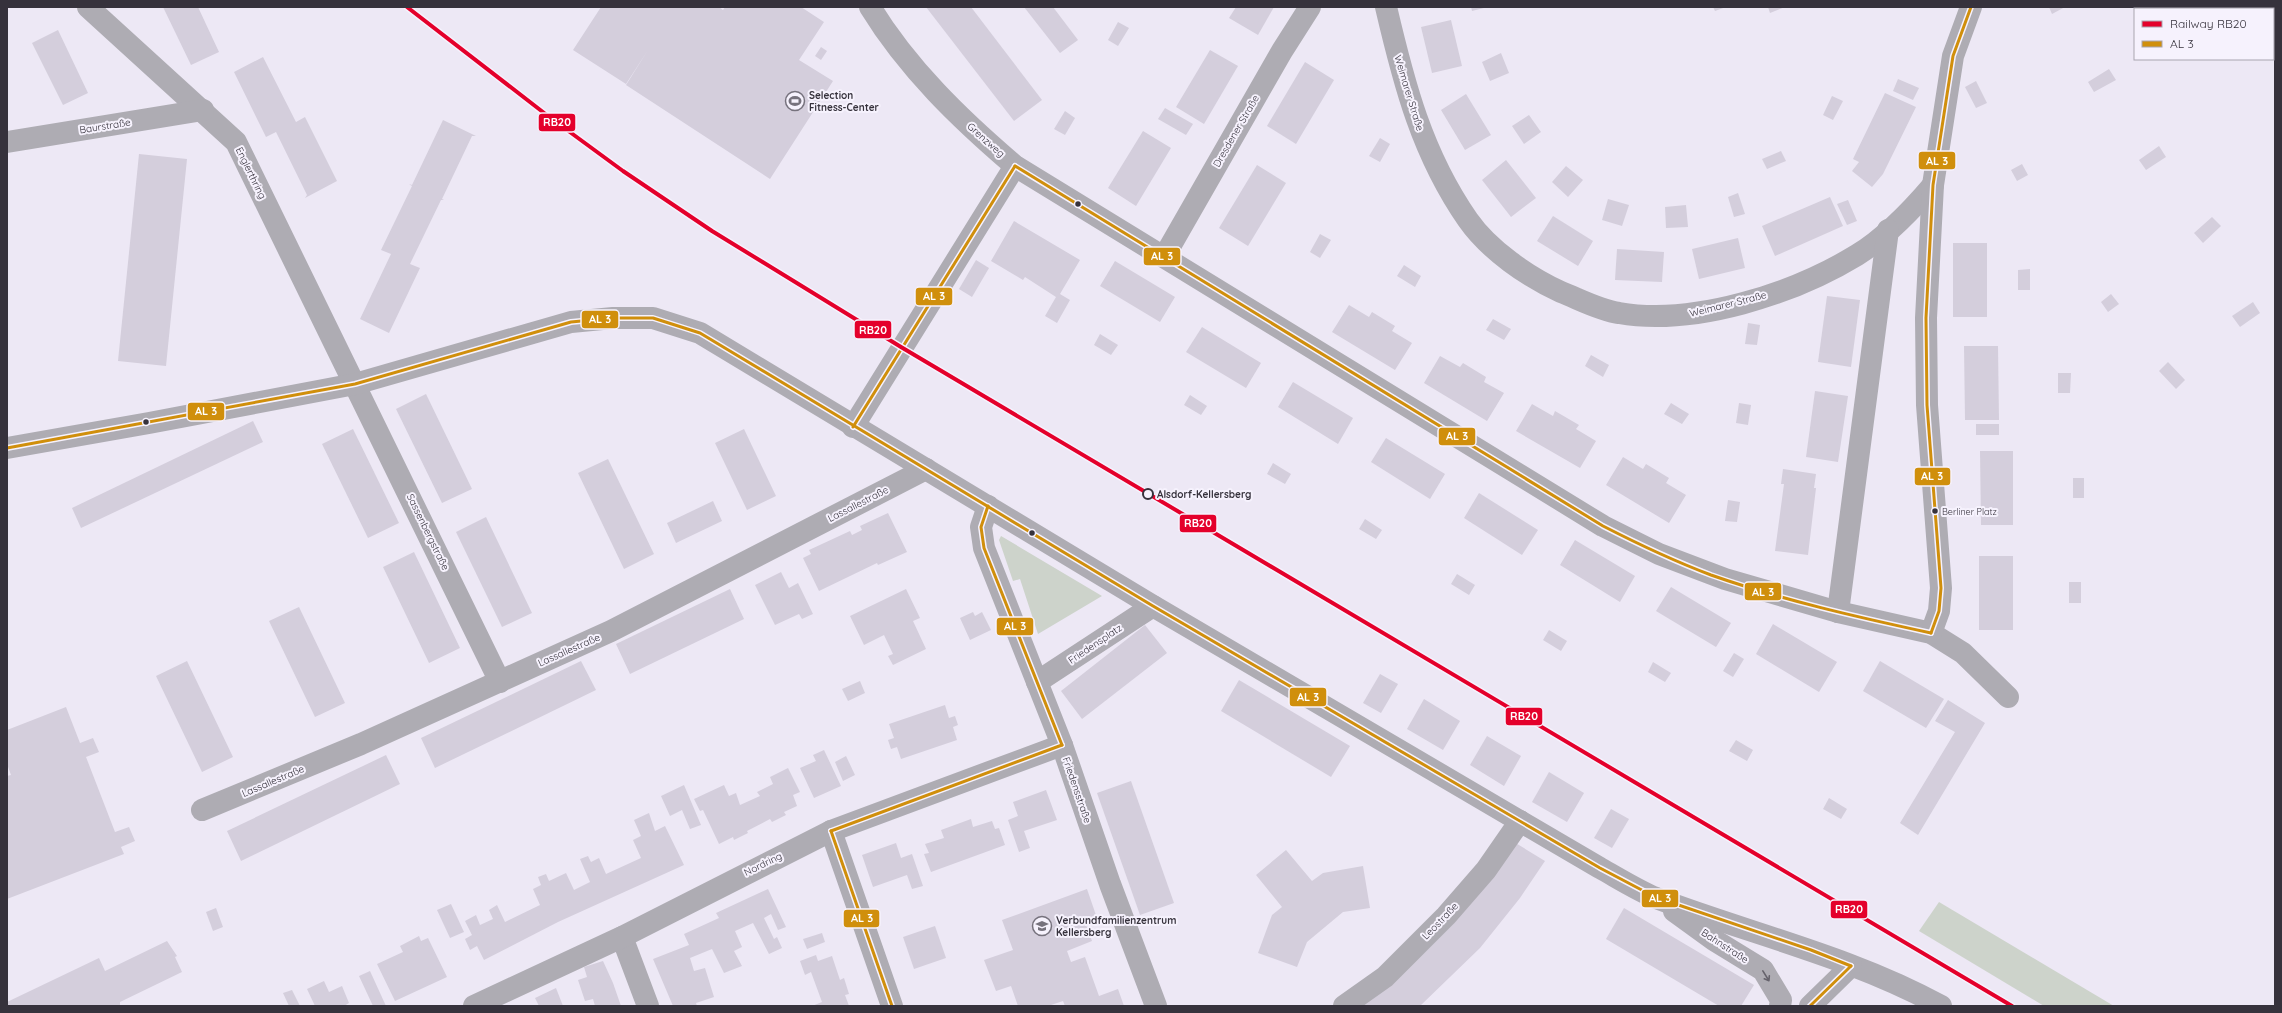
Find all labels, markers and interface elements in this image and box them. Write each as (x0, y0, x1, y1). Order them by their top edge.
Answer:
legend (2134, 8, 2274, 60)
text: Railway RB20 (2170, 16, 2247, 31)
text: AL 3 (2170, 36, 2194, 51)
street label: Weimarer Straße (1391, 53, 1427, 133)
place label: Selection Fitness-Center (809, 89, 880, 114)
sports icon: Selection Fitness-Center (784, 90, 806, 112)
street label: Dresdener Straße (1210, 92, 1262, 169)
line badge: RB20 (538, 113, 576, 132)
street label: Baurstraße (79, 115, 132, 136)
text: RB20 (543, 115, 571, 129)
street label: Grenzweg (964, 120, 1008, 160)
street label: Englerthring (233, 145, 269, 201)
line badge: AL 3 (1918, 151, 1956, 170)
text: AL 3 (1926, 154, 1948, 168)
unlabelled marker (1073, 199, 1083, 209)
line badge: AL 3 (1143, 247, 1181, 266)
text: AL 3 (1151, 249, 1173, 263)
line badge: AL 3 (915, 287, 953, 306)
street label: Weimarer Straße (1688, 288, 1768, 320)
text: AL 3 (923, 289, 945, 303)
line badge: AL 3 (581, 310, 619, 329)
text: AL 3 (589, 312, 611, 326)
line badge: RB20 (854, 320, 892, 339)
text: RB20 (859, 323, 887, 337)
line badge: AL 3 (187, 402, 225, 421)
text: AL 3 (195, 404, 217, 418)
unlabelled marker (141, 417, 151, 427)
line badge: AL 3 (1438, 427, 1476, 446)
text: AL 3 (1446, 429, 1468, 443)
line badge: AL 3 (1914, 467, 1951, 486)
text: AL 3 (1921, 469, 1943, 483)
street label: Lassallestraße (825, 483, 891, 525)
marker: Alsdorf-Kellersberg (1142, 488, 1154, 500)
place label: Alsdorf-Kellersberg (1157, 488, 1251, 501)
street label: Sassenbergstraße (404, 492, 452, 573)
marker: Berliner Platz (1930, 506, 1940, 516)
place label: Berliner Platz (1942, 506, 1997, 517)
line badge: RB20 (1179, 514, 1217, 533)
text: RB20 (1184, 516, 1212, 530)
unlabelled marker (1027, 528, 1037, 538)
line badge: AL 3 (1744, 582, 1782, 601)
text: AL 3 (1752, 585, 1774, 599)
line badge: AL 3 (996, 617, 1034, 636)
text: AL 3 (1004, 619, 1026, 633)
street label: Friedensplatz (1066, 621, 1125, 667)
street label: Lassallestraße (536, 630, 602, 669)
line badge: AL 3 (1289, 687, 1327, 707)
text: AL 3 (1297, 690, 1319, 704)
line badge: RB20 (1505, 707, 1543, 726)
text: RB20 (1510, 709, 1538, 723)
street label: Friedensstraße (1060, 755, 1094, 825)
street label: Lassallestraße (240, 762, 307, 800)
street label: Nordring (742, 849, 784, 879)
line badge: AL 3 (1641, 889, 1679, 908)
text: AL 3 (1649, 891, 1671, 905)
street label: Leostraße (1419, 899, 1461, 942)
line badge: RB20 (1830, 900, 1868, 919)
text: RB20 (1835, 902, 1863, 916)
line badge: AL 3 (843, 909, 880, 928)
text: AL 3 (851, 911, 873, 925)
place label: Verbundfamilienzentrum Kellersberg (1056, 914, 1176, 939)
school or university icon: Verbundfamilienzentrum Kellersberg (1031, 915, 1053, 937)
street label: Bahnstraße (1699, 926, 1751, 966)
one-way arrow (1762, 970, 1770, 981)

